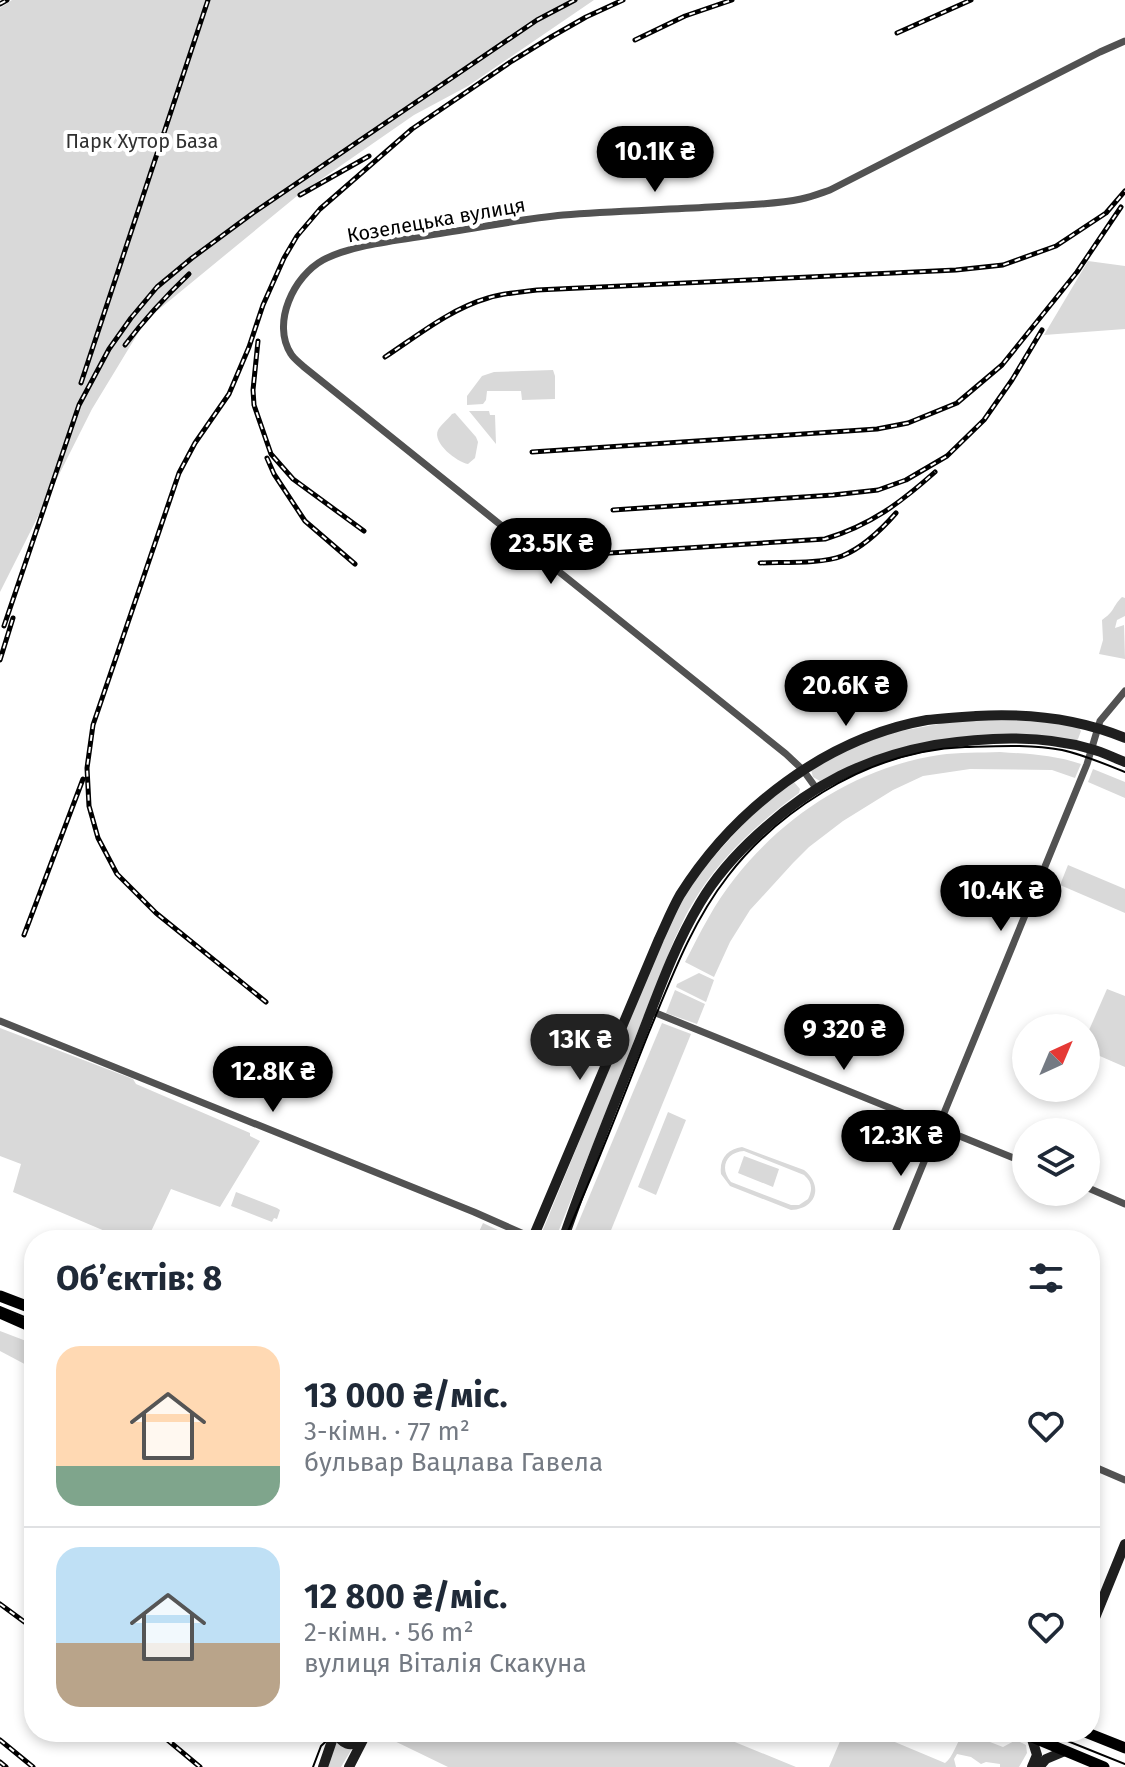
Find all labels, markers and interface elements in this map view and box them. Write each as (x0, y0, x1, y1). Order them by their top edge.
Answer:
pin: 10.1K ₴ (581, 126, 729, 194)
park label: Парк Хутор База (66, 129, 218, 153)
text: 10.1K ₴ (615, 136, 695, 167)
street label: Козелецька вулиця (345, 192, 527, 248)
pin: 23.5K ₴ (477, 518, 625, 586)
text: 23.5K ₴ (509, 528, 593, 559)
pin: 20.6K ₴ (772, 660, 920, 728)
text: 20.6K ₴ (803, 670, 889, 701)
pin: 10.4K ₴ (927, 865, 1075, 933)
text: 10.4K ₴ (958, 875, 1044, 906)
pin: 9 320 ₴ (770, 1004, 918, 1072)
pin: 13K ₴ (524, 1014, 636, 1082)
text: 9 320 ₴ (802, 1014, 886, 1045)
north arrow (1012, 1014, 1100, 1102)
map controls (1012, 1014, 1100, 1206)
text: 13K ₴ (548, 1024, 612, 1055)
pin: 12.8K ₴ (199, 1046, 347, 1114)
text: 12.8K ₴ (231, 1056, 315, 1087)
pin: 12.3K ₴ (827, 1110, 975, 1178)
button: layers (1012, 1118, 1100, 1206)
text: 12.3K ₴ (859, 1120, 943, 1151)
icon: filters (1024, 1256, 1068, 1300)
text: Об’єктів: 8 (56, 1258, 222, 1299)
text: 13 000 ₴/міс. (304, 1375, 508, 1416)
icon: home (120, 1378, 216, 1474)
icon: heart (1024, 1404, 1068, 1448)
text: 3-кімн. · 77 m² (304, 1416, 470, 1447)
text: бульвар Вацлава Гавела (304, 1447, 603, 1478)
text: 12 800 ₴/міс. (304, 1576, 507, 1617)
icon: home (120, 1579, 216, 1675)
icon: heart (1024, 1605, 1068, 1649)
text: 2-кімн. · 56 m² (304, 1617, 474, 1648)
text: вулиця Віталія Скакуна (304, 1648, 587, 1679)

